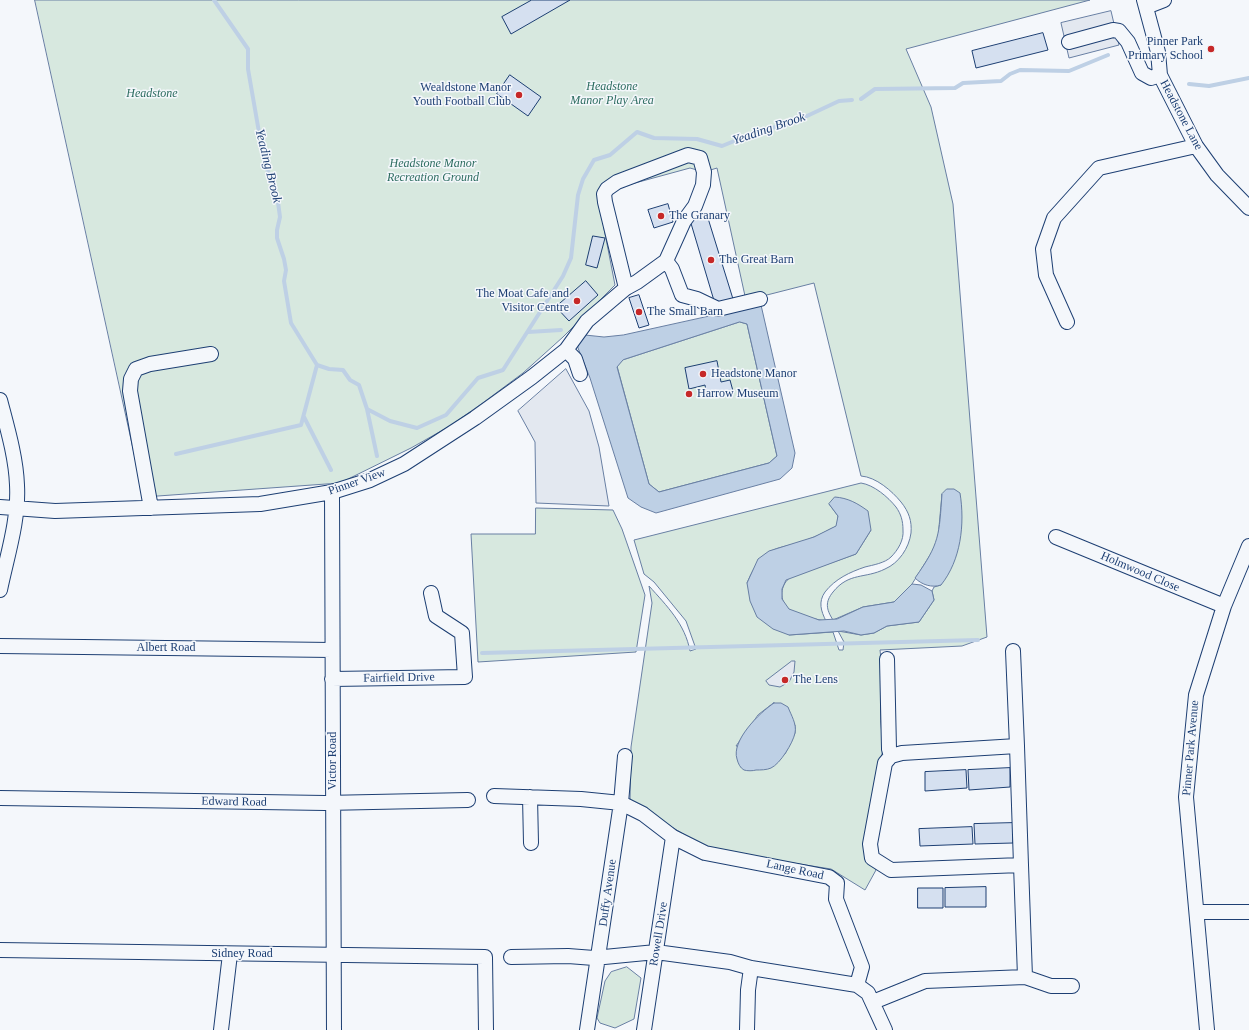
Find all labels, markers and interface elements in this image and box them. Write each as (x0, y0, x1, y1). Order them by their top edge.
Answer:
place label: Pinner Park Primary School (1128, 35, 1203, 63)
marker: Pinner Park Primary School (1206, 44, 1216, 54)
street label: Headstone Lane (1156, 77, 1206, 153)
park label: Headstone Manor Play Area (570, 80, 654, 108)
place label: Wealdstone Manor Youth Football Club (413, 81, 511, 109)
park label: Headstone (126, 87, 178, 101)
marker: Wealdstone Manor Youth Football Club (514, 90, 524, 100)
water label: Yeading Brook (731, 109, 807, 149)
water label: Yeading Brook (251, 127, 285, 205)
park label: Headstone Manor Recreation Ground (387, 157, 479, 185)
place label: The Granary (669, 209, 730, 223)
marker: The Granary (656, 211, 666, 221)
place label: The Great Barn (719, 253, 794, 267)
marker: The Great Barn (706, 255, 716, 265)
place label: The Moat Cafe and Visitor Centre (476, 287, 569, 315)
marker: The Moat Cafe and Visitor Centre (572, 296, 582, 306)
place label: The Small Barn (647, 305, 723, 319)
marker: The Small Barn (634, 307, 644, 317)
place label: Headstone Manor (711, 367, 797, 381)
marker: Headstone Manor (698, 369, 708, 379)
place label: Harrow Museum (697, 387, 779, 401)
marker: Harrow Museum (684, 389, 694, 399)
street label: Pinner View (326, 465, 388, 499)
street label: Holmwood Close (1098, 549, 1182, 595)
street label: Albert Road (137, 641, 195, 655)
street label: Fairfield Drive (363, 670, 435, 686)
place label: The Lens (793, 673, 838, 687)
marker: The Lens (780, 675, 790, 685)
street label: Pinner Park Avenue (1180, 700, 1202, 796)
street label: Victor Road (326, 732, 340, 790)
street label: Edward Road (201, 794, 267, 810)
street label: Lange Road (765, 857, 825, 883)
street label: Duffy Avenue (596, 858, 620, 928)
street label: Rowell Drive (647, 901, 671, 967)
street label: Sidney Road (211, 947, 273, 961)

